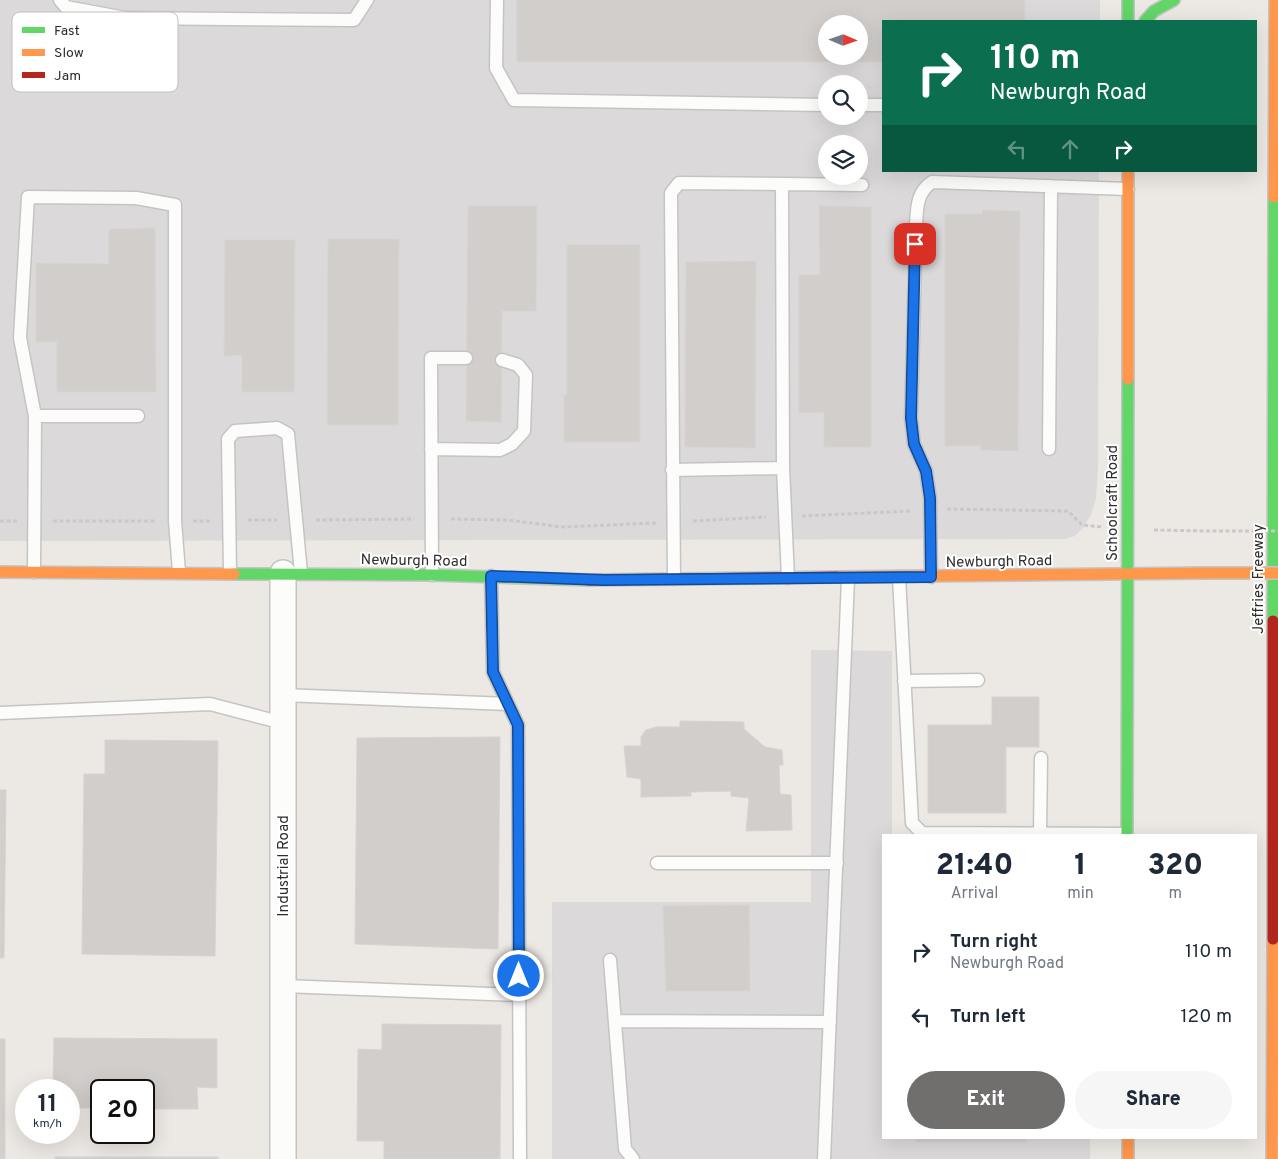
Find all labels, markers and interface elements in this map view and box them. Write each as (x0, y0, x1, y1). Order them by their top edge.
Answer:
legend (12, 12, 178, 92)
north arrow (818, 15, 868, 65)
map controls (818, 15, 868, 185)
text: Fast (54, 23, 80, 40)
text: 110 m (990, 37, 1080, 81)
icon: right (907, 40, 972, 105)
text: Slow (54, 45, 84, 62)
text: Jam (54, 68, 81, 85)
button: search (818, 75, 868, 125)
text: Newburgh Road (990, 80, 1147, 107)
button: layers (818, 135, 868, 185)
icon: left (1003, 135, 1031, 163)
icon: ahead (1056, 135, 1084, 163)
icon: right (1109, 135, 1137, 163)
pin (894, 223, 936, 265)
icon: arrive (901, 230, 929, 258)
street label: Schoolcraft Road (1104, 445, 1123, 561)
street label: Jeffries Freeway (1250, 524, 1269, 634)
street label: Newburgh Road (360, 551, 468, 572)
street label: Newburgh Road (945, 552, 1053, 573)
street label: Industrial Road (275, 815, 294, 917)
text: 21:40 (936, 848, 1013, 885)
text: 1 (1074, 848, 1087, 885)
text: 320 (1148, 848, 1203, 885)
text: Arrival (951, 884, 998, 904)
text: min (1067, 884, 1094, 904)
text: m (1169, 884, 1182, 904)
text: Turn right (950, 930, 1038, 954)
icon: right (907, 938, 935, 966)
text: 110 m (1185, 940, 1232, 964)
position arrow (492, 949, 544, 1001)
text: Newburgh Road (950, 954, 1064, 974)
icon: left (907, 1003, 935, 1031)
text: Turn left (950, 1005, 1026, 1029)
text: 120 m (1181, 1005, 1232, 1029)
button: Exit (907, 1071, 1065, 1129)
button: Share (1075, 1071, 1232, 1129)
speed limit sign: 20 (90, 1079, 155, 1144)
text: 11 (37, 1089, 58, 1121)
text: km/h (33, 1116, 62, 1132)

